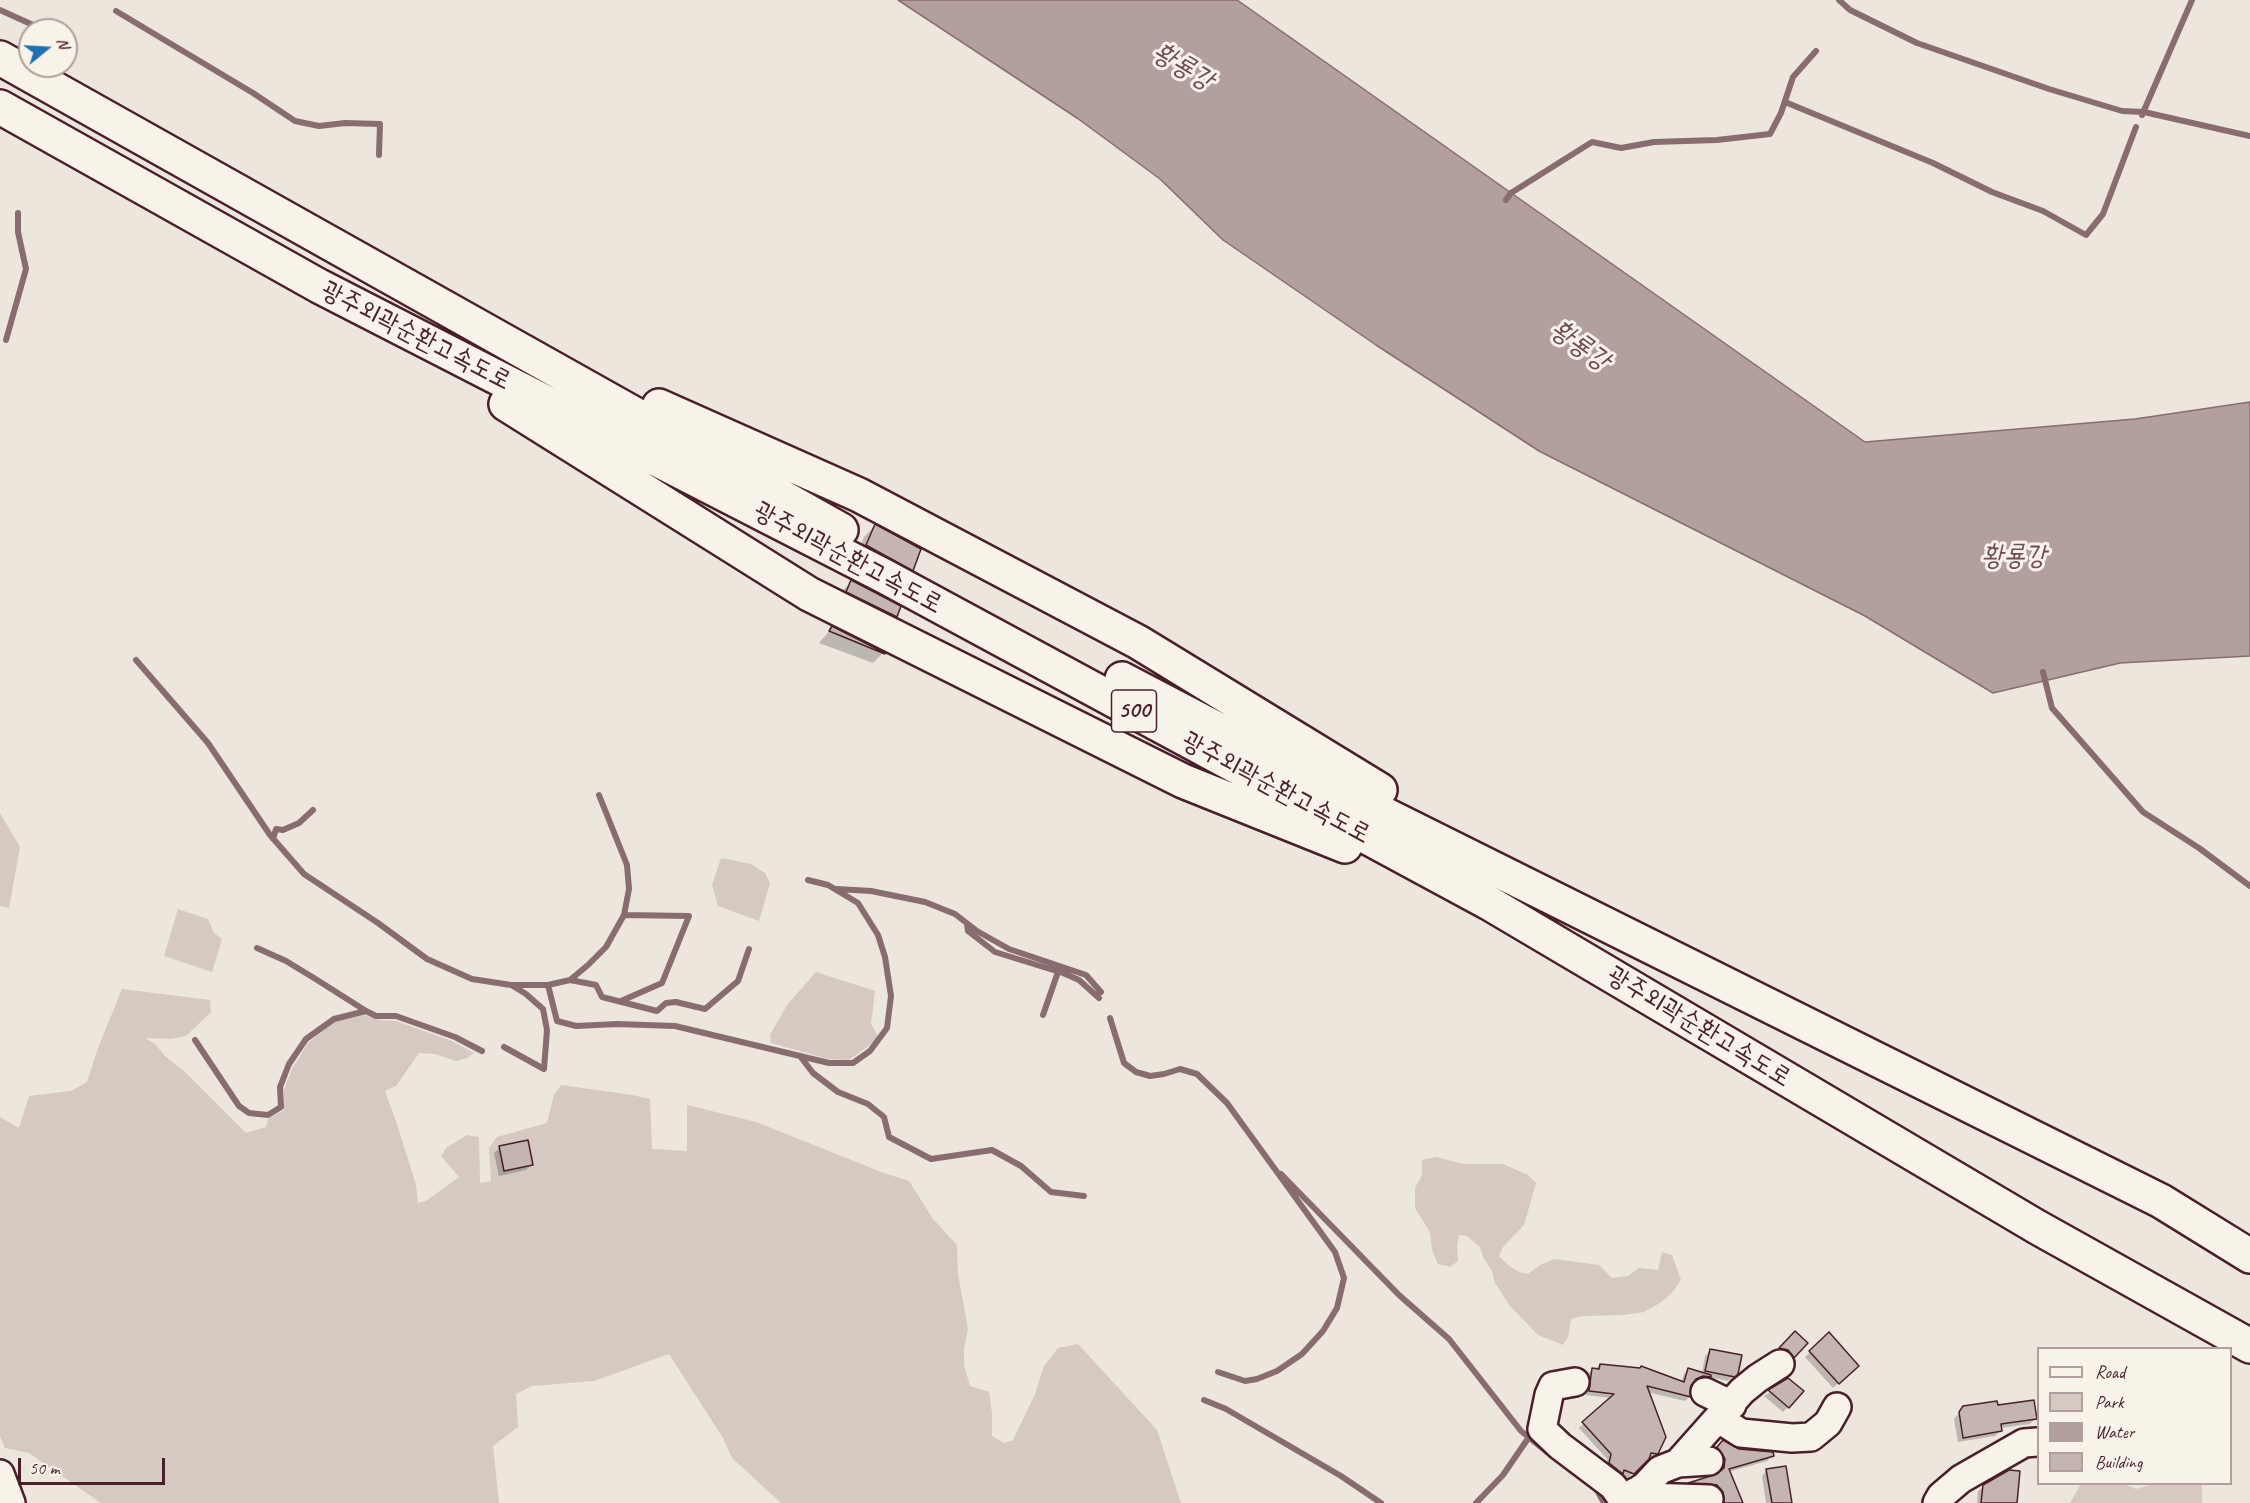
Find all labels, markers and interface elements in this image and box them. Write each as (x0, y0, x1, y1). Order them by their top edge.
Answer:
north arrow (18, 18, 78, 78)
text: N (52, 35, 74, 51)
water label: 황룡강 (1147, 36, 1219, 98)
street label: 광주외곽순환고속도로 (316, 275, 516, 397)
water label: 황룡강 (1544, 314, 1616, 378)
street label: 광주외곽순환고속도로 (748, 495, 948, 621)
water label: 황룡강 (1981, 541, 2047, 573)
road number: 500 (1112, 690, 1156, 732)
street label: 광주외곽순환고속도로 (1176, 725, 1376, 851)
street label: 광주외곽순환고속도로 (1601, 960, 1797, 1094)
legend (2037, 1347, 2232, 1485)
text: Road (2095, 1361, 2125, 1383)
text: Park (2095, 1391, 2124, 1413)
text: Water (2095, 1421, 2134, 1443)
scale bar (21, 1446, 168, 1484)
text: Building (2095, 1451, 2142, 1473)
text: 50 m (29, 1457, 60, 1479)

